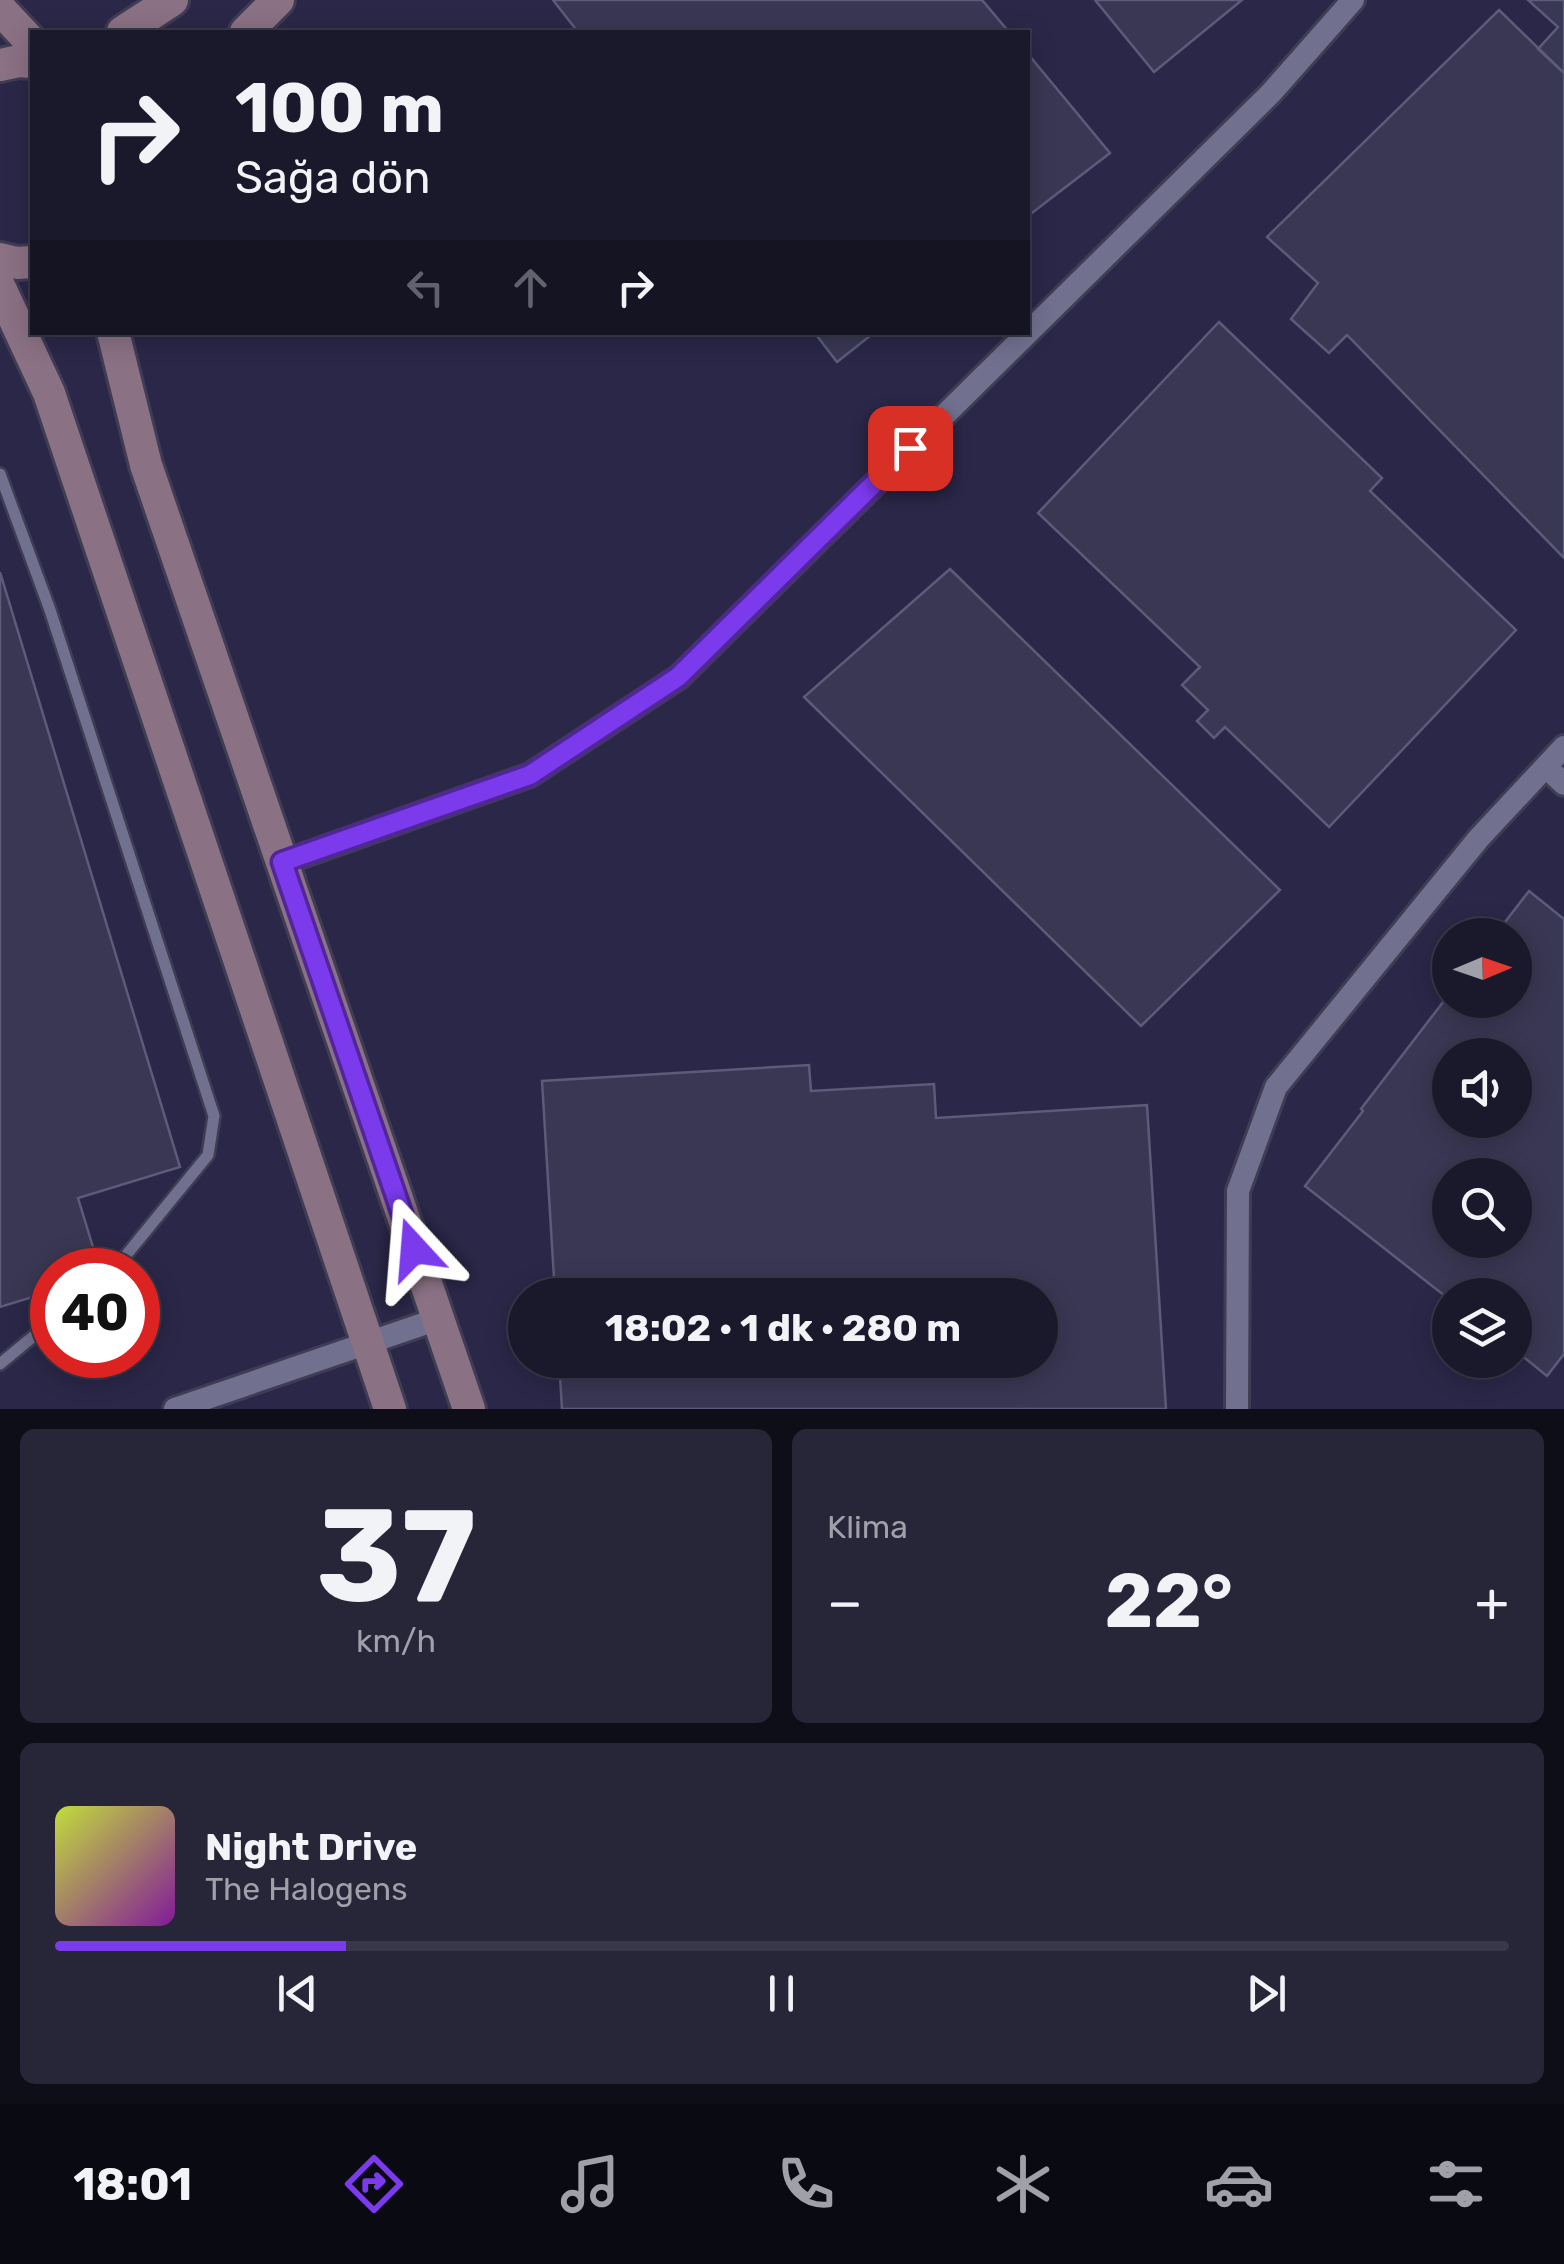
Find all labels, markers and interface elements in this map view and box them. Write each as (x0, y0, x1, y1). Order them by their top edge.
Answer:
text: 100 m (235, 67, 444, 150)
icon: right (70, 70, 200, 200)
text: Sağa dön (235, 151, 430, 204)
icon: left (398, 260, 453, 315)
icon: ahead (503, 260, 558, 315)
icon: right (608, 260, 663, 315)
pin (868, 406, 953, 491)
icon: arrive (883, 421, 938, 476)
north arrow (1432, 918, 1532, 1018)
map controls (1432, 918, 1532, 1378)
button: sound (1432, 1038, 1532, 1138)
button: search (1432, 1158, 1532, 1258)
position arrow (362, 1197, 466, 1301)
speed limit sign: 40 (30, 1248, 160, 1378)
button: layers (1432, 1278, 1532, 1378)
text: 18:02 · 1 dk · 280 m (605, 1305, 961, 1351)
text: 37 (316, 1479, 476, 1634)
text: Klima (827, 1508, 908, 1546)
text: 22° (1105, 1557, 1233, 1646)
text: − (827, 1570, 863, 1635)
text: + (1475, 1570, 1509, 1635)
text: km/h (356, 1622, 436, 1660)
text: Night Drive (205, 1824, 417, 1870)
text: The Halogens (205, 1870, 408, 1908)
icon: previous (270, 1966, 325, 2021)
icon: pause (754, 1966, 809, 2021)
icon: next (1239, 1966, 1294, 2021)
icon: directions (339, 2149, 409, 2219)
icon: music (555, 2149, 625, 2219)
icon: phone (771, 2149, 841, 2219)
icon: climate (988, 2149, 1058, 2219)
icon: car (1204, 2149, 1274, 2219)
icon: filters (1421, 2149, 1491, 2219)
text: 18:01 (73, 2158, 192, 2211)

